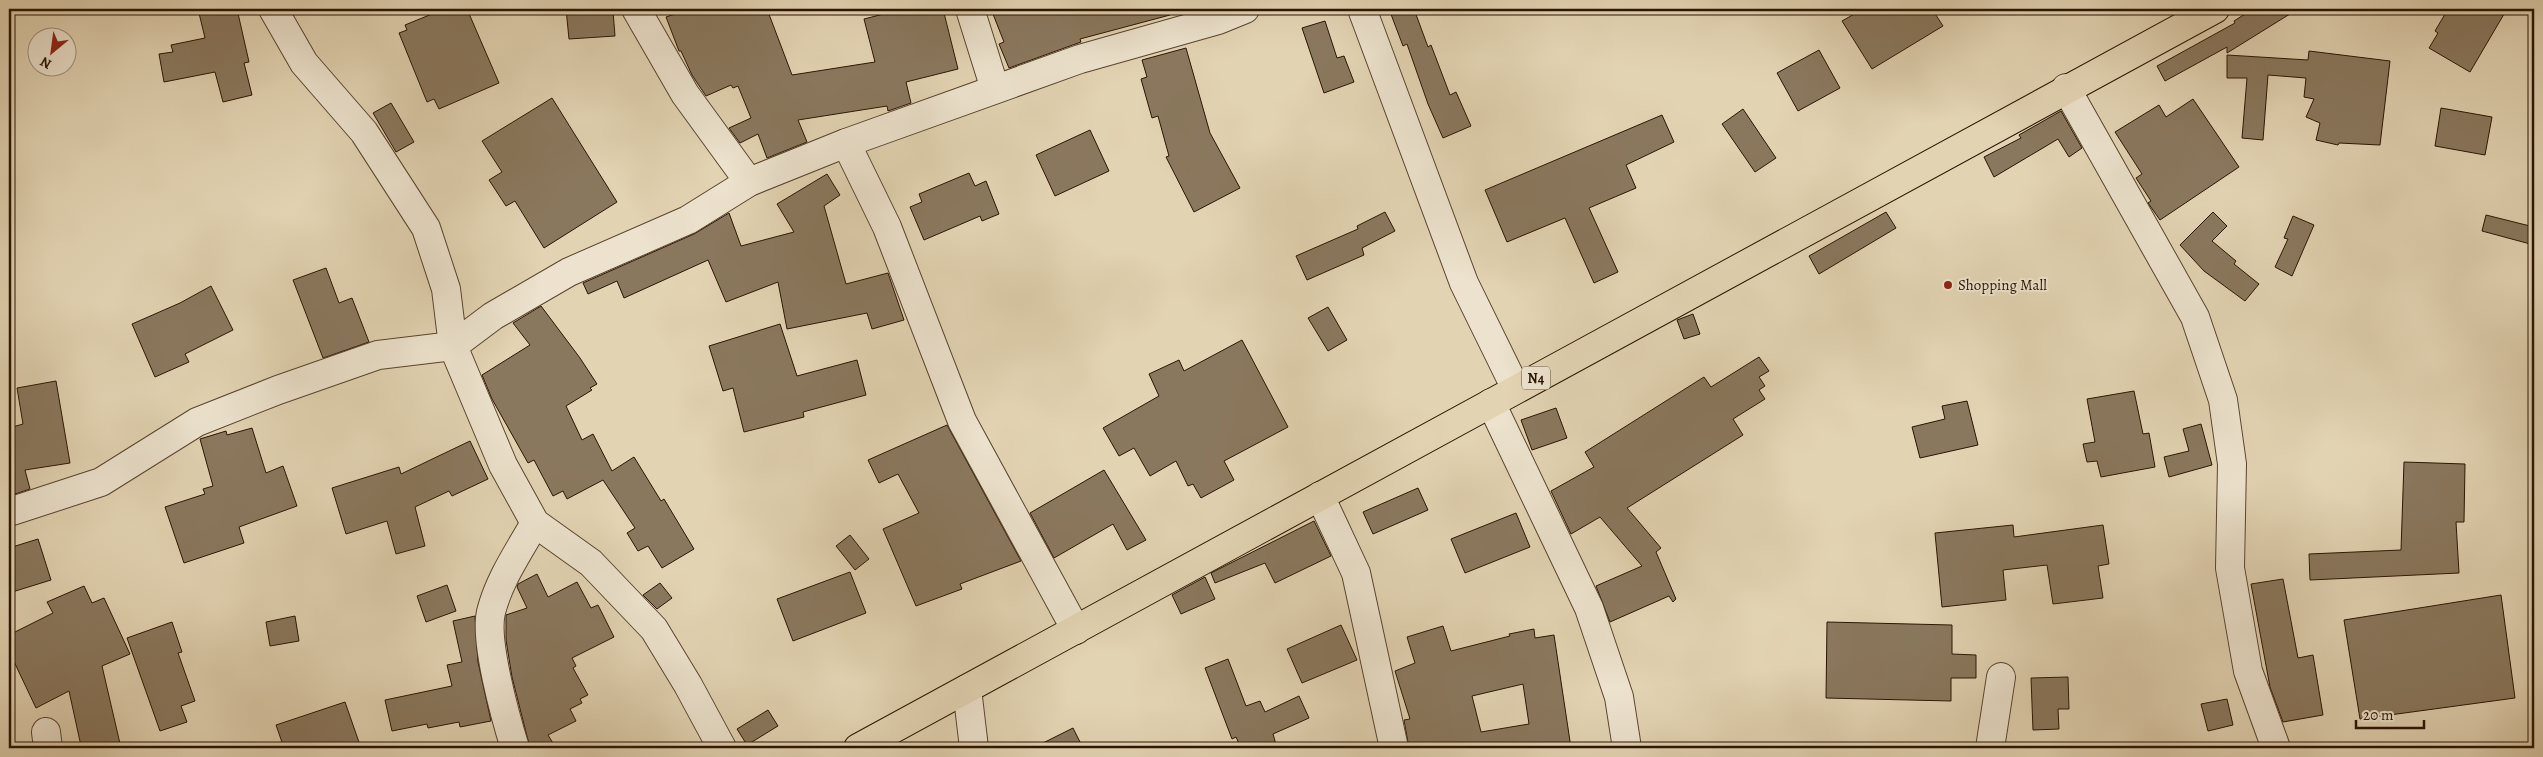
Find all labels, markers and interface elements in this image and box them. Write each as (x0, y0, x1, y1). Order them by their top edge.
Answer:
north arrow (28, 28, 78, 78)
text: N (37, 52, 55, 74)
place label: Shopping Mall (1958, 275, 2047, 295)
marker: Shopping Mall (1942, 279, 1954, 291)
road number: N4 (1522, 366, 1550, 389)
scale bar (2356, 697, 2423, 729)
text: 20 m (2363, 705, 2394, 725)

